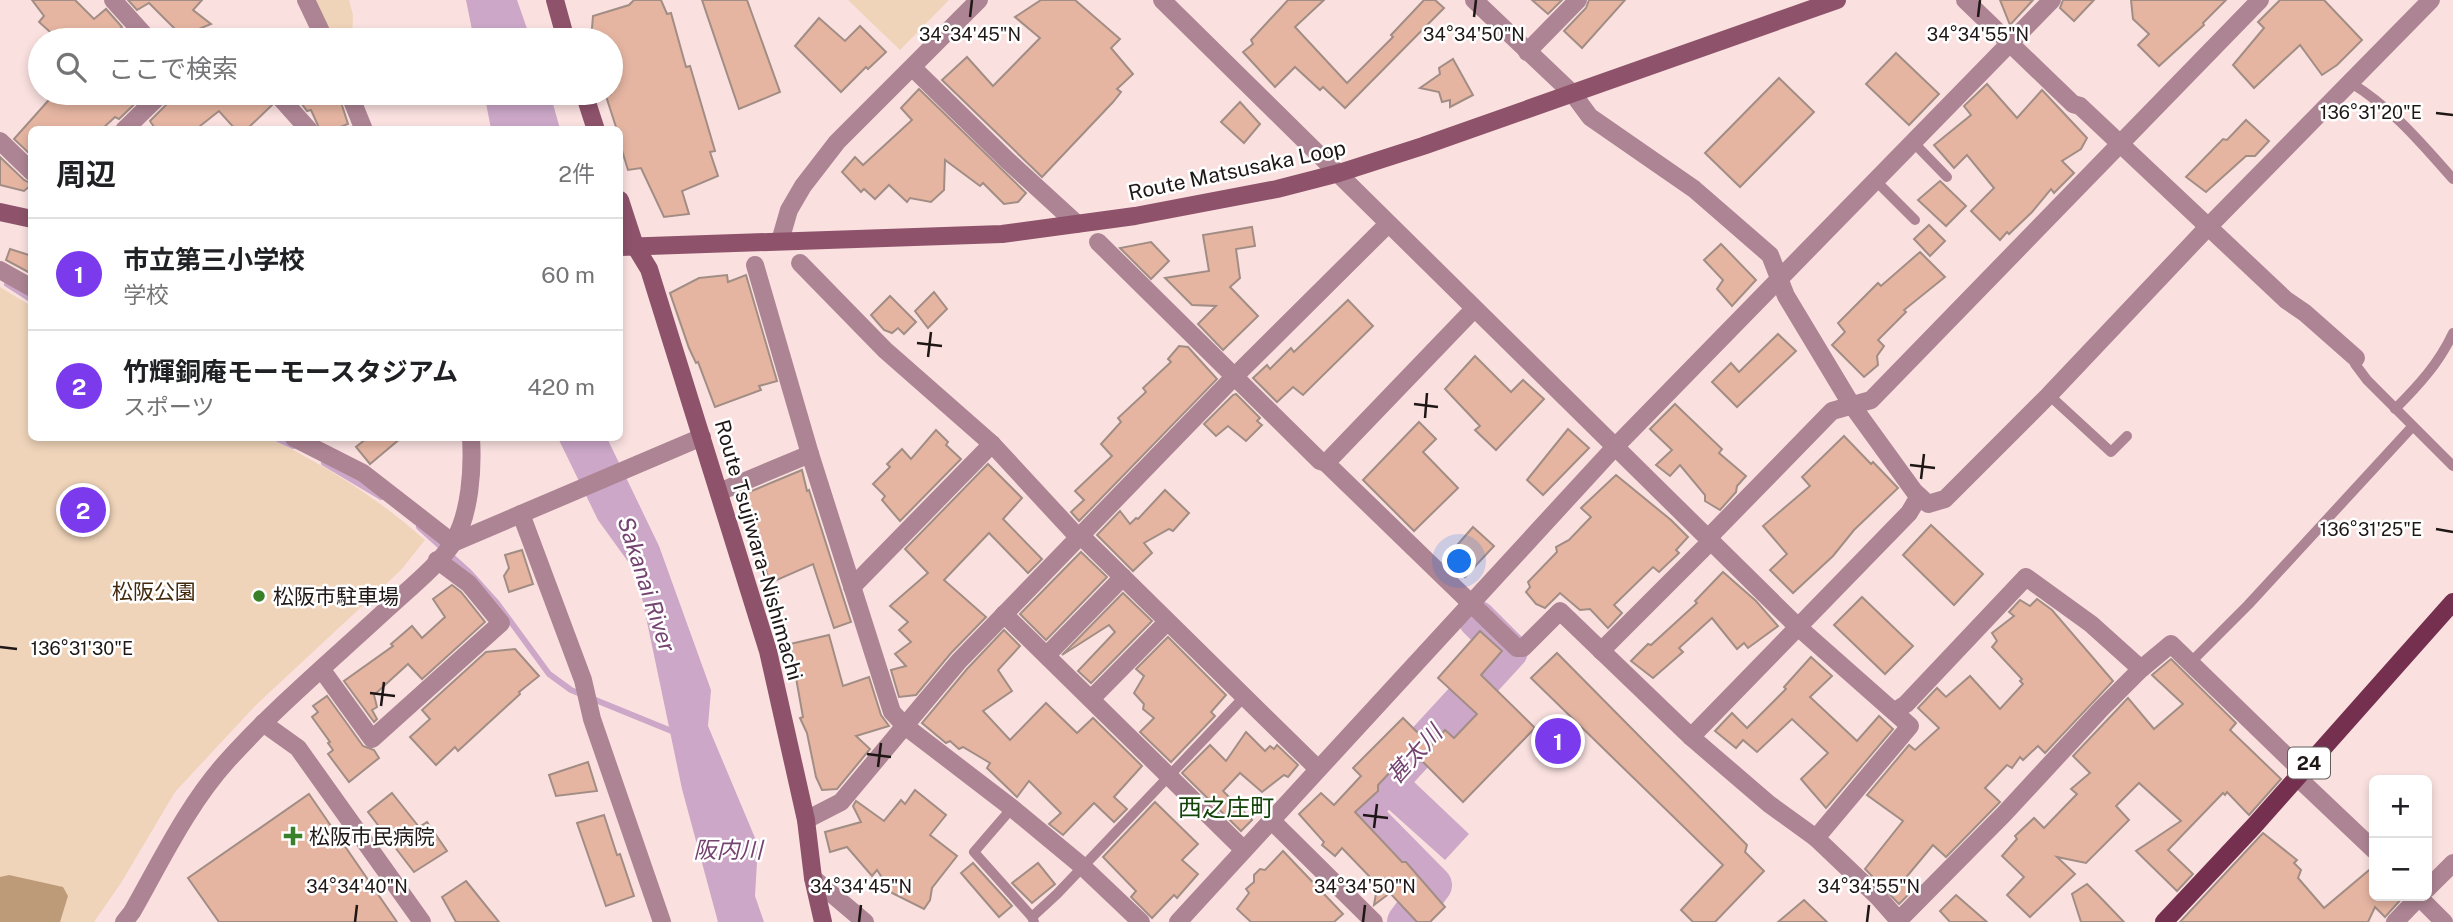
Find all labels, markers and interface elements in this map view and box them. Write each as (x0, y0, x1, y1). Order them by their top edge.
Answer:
text: 34°34'45"N (919, 24, 1021, 45)
text: 34°34'50"N (1423, 24, 1525, 45)
text: 34°34'55"N (1927, 24, 2029, 45)
search box (28, 28, 623, 105)
icon: search (52, 48, 90, 86)
text: ここで検索 (108, 53, 238, 84)
text: 136°31'20"E (2320, 102, 2422, 123)
street label: Route Matsusaka Loop (1126, 135, 1348, 205)
text: 周辺 (56, 156, 116, 192)
text: 2件 (558, 160, 595, 187)
text: 市立第三小学校 (123, 244, 305, 275)
text: 1 (74, 261, 84, 288)
text: 60 m (541, 261, 595, 288)
text: 学校 (123, 281, 169, 308)
text: 竹輝銅庵モーモースタジアム (123, 356, 458, 387)
text: 2 (72, 373, 86, 400)
text: 420 m (527, 373, 595, 400)
text: スポーツ (123, 393, 215, 420)
street label: Route Tsujiwara-Nishimachi (710, 417, 808, 683)
pin: 2 (60, 484, 106, 536)
water label: Sakanai River (612, 513, 682, 655)
text: 136°31'25"E (2320, 519, 2422, 540)
your location (1442, 544, 1476, 578)
park label: 松阪公園 (112, 579, 196, 604)
place label: 松阪市駐車場 (273, 584, 399, 609)
marker: 松阪市駐車場 (251, 588, 267, 604)
text: 136°31'30"E (31, 638, 133, 659)
pin: 1 (1535, 715, 1581, 767)
water label: 甚太川 (1381, 717, 1449, 789)
road number: 24 (2288, 748, 2330, 778)
map controls (2369, 775, 2432, 901)
button: + (2369, 775, 2432, 838)
district label: 西之庄町 (1178, 793, 1274, 821)
place label: 松阪市民病院 (309, 824, 435, 849)
marker: 松阪市民病院 (283, 826, 303, 846)
water label: 阪内川 (694, 836, 766, 863)
button: − (2369, 838, 2432, 901)
text: 34°34'40"N (306, 876, 408, 897)
text: 34°34'45"N (810, 876, 912, 897)
text: 34°34'50"N (1314, 876, 1416, 897)
text: 34°34'55"N (1818, 876, 1920, 897)

